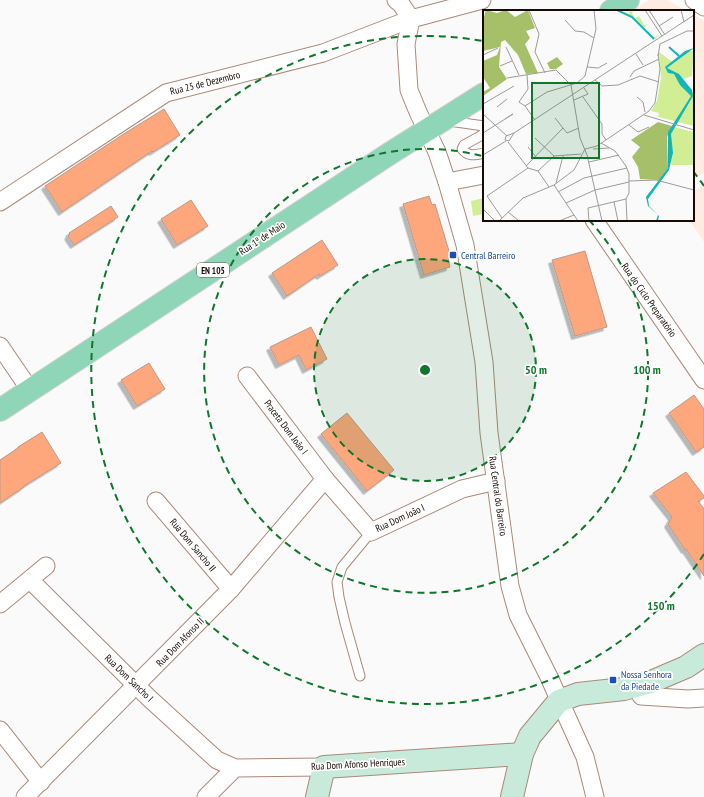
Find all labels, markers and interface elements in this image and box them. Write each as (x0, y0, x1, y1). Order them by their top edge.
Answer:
inset map (483, 10, 694, 221)
street label: Rua 25 de Dezembro (169, 68, 241, 98)
street label: Rua 1º de Maio (236, 218, 288, 258)
place label: Central Barreiro (461, 249, 515, 262)
marker: Central Barreiro (448, 250, 458, 260)
street label: Rua do Ciclo Preparatório (619, 260, 679, 340)
road number: EN 105 (197, 263, 229, 277)
text: 50 m (525, 362, 547, 377)
text: 100 m (633, 362, 661, 377)
centre of rings (418, 363, 432, 377)
street label: Praceta Dom João I (261, 397, 311, 457)
street label: Rua Central do Barreiro (486, 455, 510, 537)
street label: Rua Dom João I (373, 501, 427, 535)
street label: Rua Dom Sancho II (167, 516, 219, 574)
text: 150 m (647, 598, 675, 613)
street label: Rua Dom Afonso II (153, 615, 207, 669)
street label: Rua Dom Sancho I (102, 651, 156, 705)
place label: Nossa Senhora da Piedade (621, 668, 672, 693)
marker: Nossa Senhora da Piedade (608, 675, 618, 685)
street label: Rua Dom Afonso Henriques (311, 755, 406, 773)

